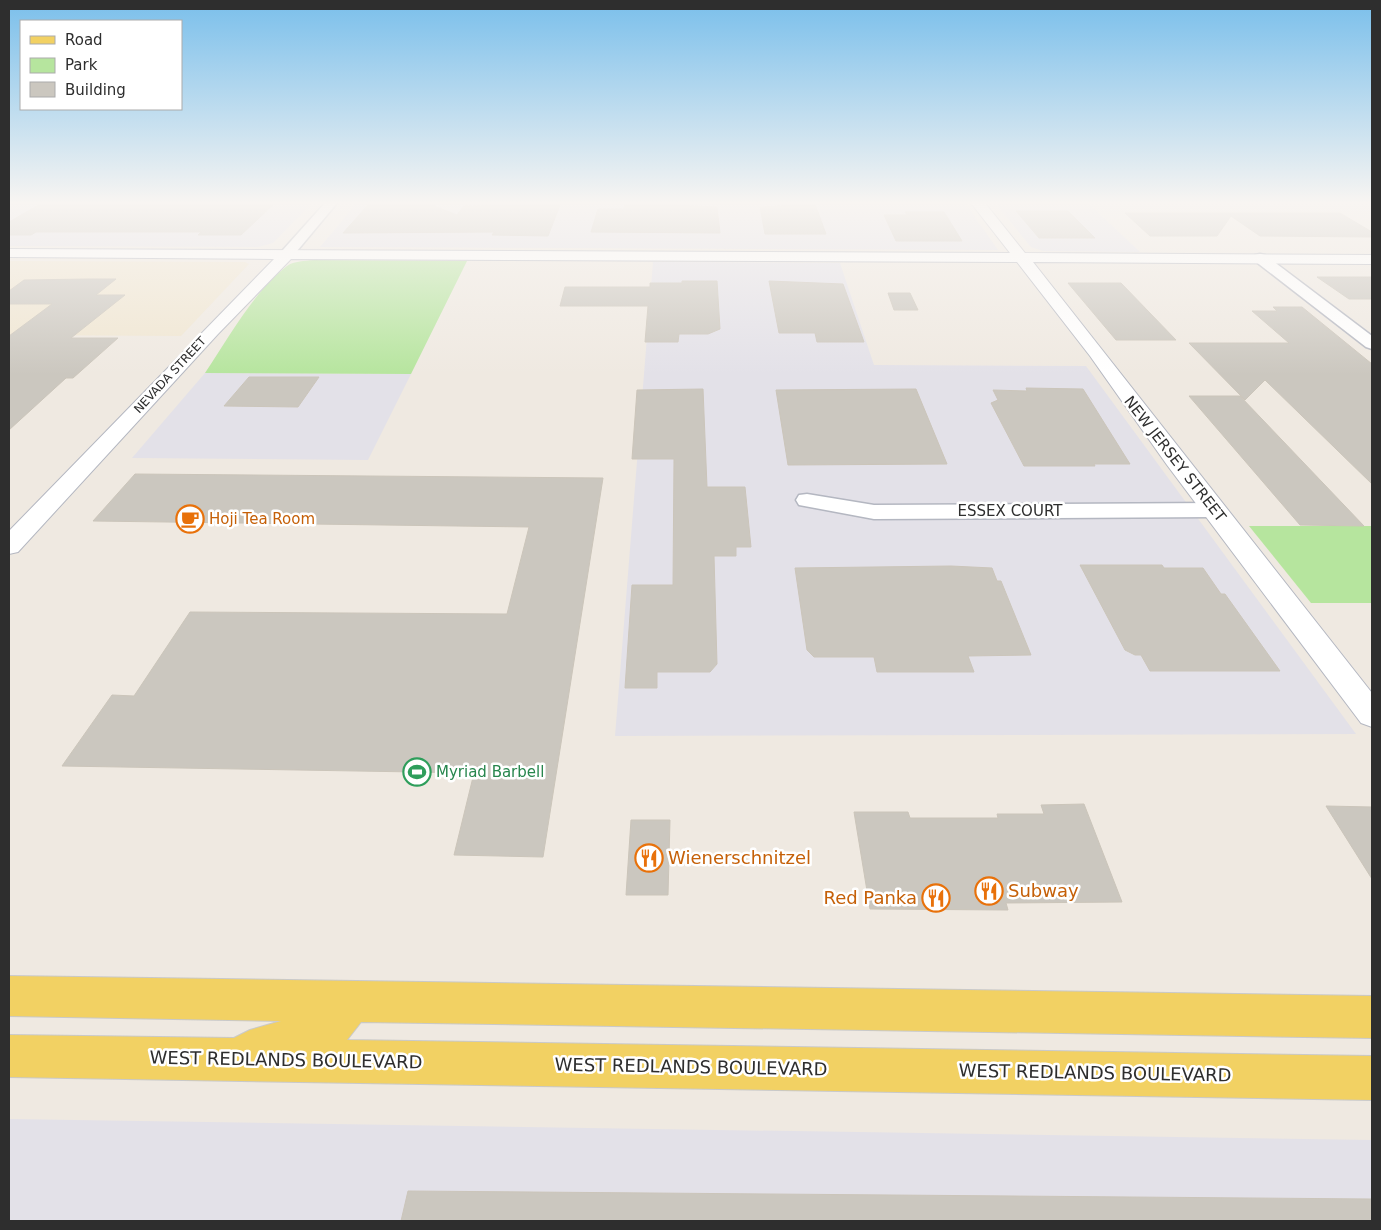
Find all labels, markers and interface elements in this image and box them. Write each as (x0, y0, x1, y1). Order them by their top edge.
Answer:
legend (20, 20, 182, 110)
text: Road (65, 31, 103, 49)
text: Park (65, 56, 98, 74)
text: Building (65, 81, 126, 99)
street label: NEVADA STREET (131, 334, 209, 416)
street label: NEW JERSEY STREET (1120, 392, 1230, 526)
street label: ESSEX COURT (958, 502, 1063, 520)
cafe icon: Hoji Tea Room (175, 504, 205, 534)
place label: Hoji Tea Room (209, 510, 315, 528)
sports icon: Myriad Barbell (402, 757, 432, 787)
place label: Myriad Barbell (436, 763, 544, 781)
restaurant icon: Wienerschnitzel (634, 843, 664, 873)
place label: Wienerschnitzel (668, 847, 811, 868)
restaurant icon: Subway (974, 876, 1004, 906)
place label: Subway (1008, 880, 1079, 901)
restaurant icon: Red Panka (921, 883, 951, 913)
place label: Red Panka (823, 887, 917, 908)
street label: WEST REDLANDS BOULEVARD (149, 1047, 423, 1072)
street label: WEST REDLANDS BOULEVARD (554, 1054, 828, 1079)
street label: WEST REDLANDS BOULEVARD (958, 1060, 1232, 1085)

